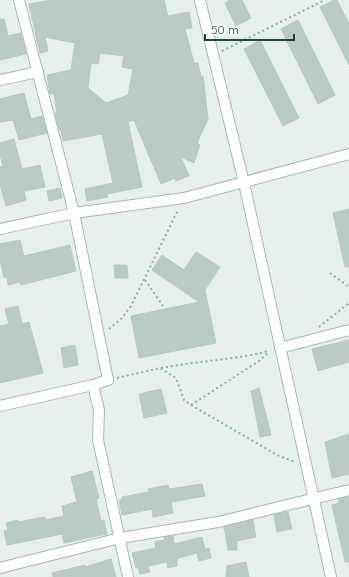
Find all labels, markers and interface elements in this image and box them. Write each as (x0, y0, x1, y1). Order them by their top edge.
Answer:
scale bar (205, 16, 294, 42)
text: 50 m (211, 22, 239, 37)

